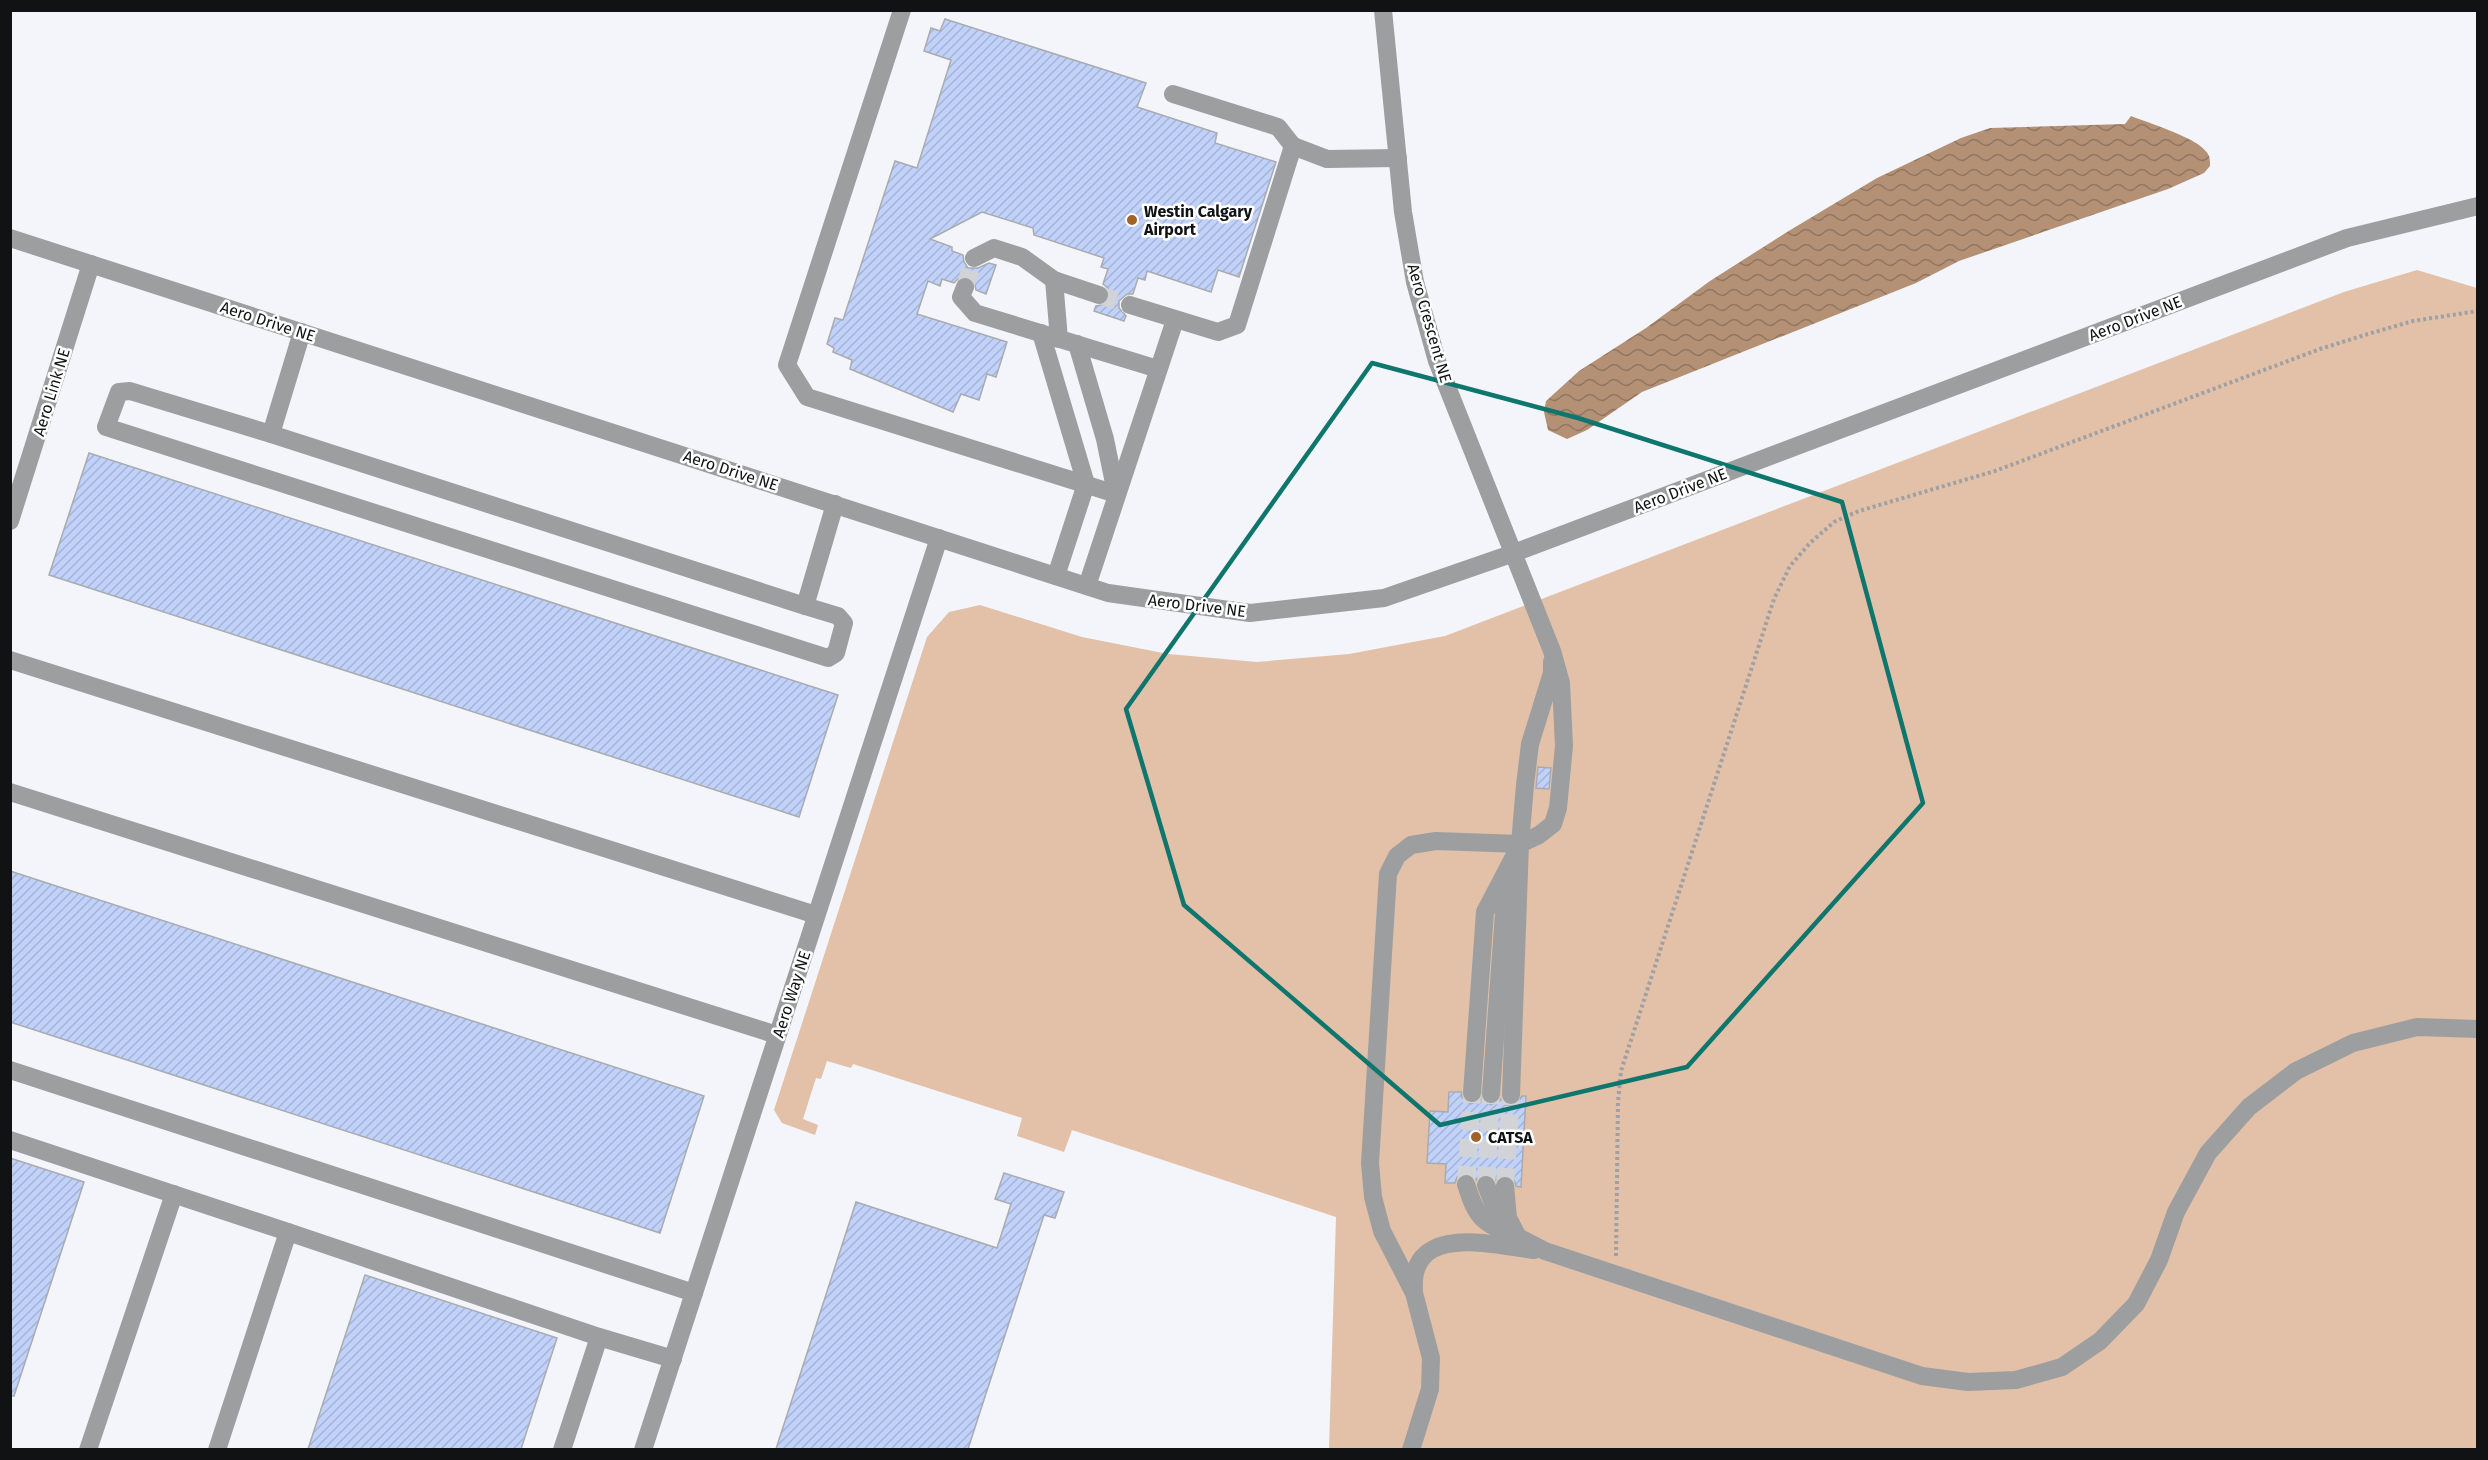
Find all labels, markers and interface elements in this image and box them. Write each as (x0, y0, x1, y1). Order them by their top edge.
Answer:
place label: Westin Calgary Airport (1143, 202, 1253, 239)
marker: Westin Calgary Airport (1125, 213, 1139, 227)
street label: Aero Crescent NE (1403, 262, 1456, 385)
street label: Aero Drive NE (2086, 292, 2185, 345)
street label: Aero Drive NE (218, 297, 318, 346)
street label: Aero Link NE (29, 346, 74, 438)
street label: Aero Drive NE (681, 446, 781, 495)
street label: Aero Drive NE (1631, 464, 1730, 517)
street label: Aero Drive NE (1147, 590, 1247, 621)
street label: Aero Way NE (769, 948, 814, 1040)
place label: CATSA (1488, 1128, 1533, 1147)
marker: CATSA (1469, 1130, 1483, 1144)

